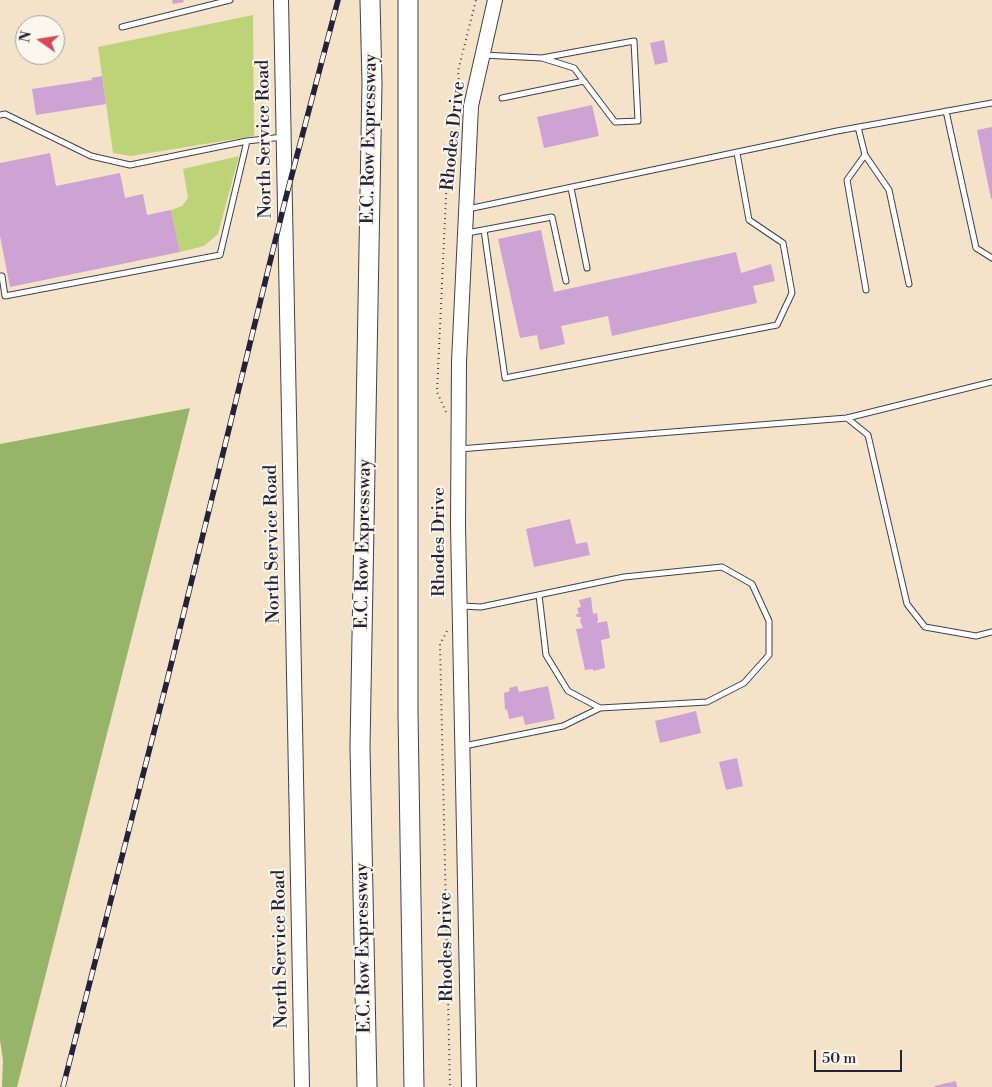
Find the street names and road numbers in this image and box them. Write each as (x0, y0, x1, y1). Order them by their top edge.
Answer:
street label: E.C. Row Expressway (358, 54, 382, 224)
street label: North Service Road (253, 59, 277, 219)
street label: Rhodes Drive (438, 80, 470, 192)
street label: E.C. Row Expressway (352, 459, 376, 629)
street label: North Service Road (261, 464, 285, 624)
street label: Rhodes Drive (429, 487, 451, 597)
street label: E.C. Row Expressway (352, 863, 376, 1033)
street label: North Service Road (269, 869, 293, 1029)
street label: Rhodes Drive (435, 892, 459, 1002)

